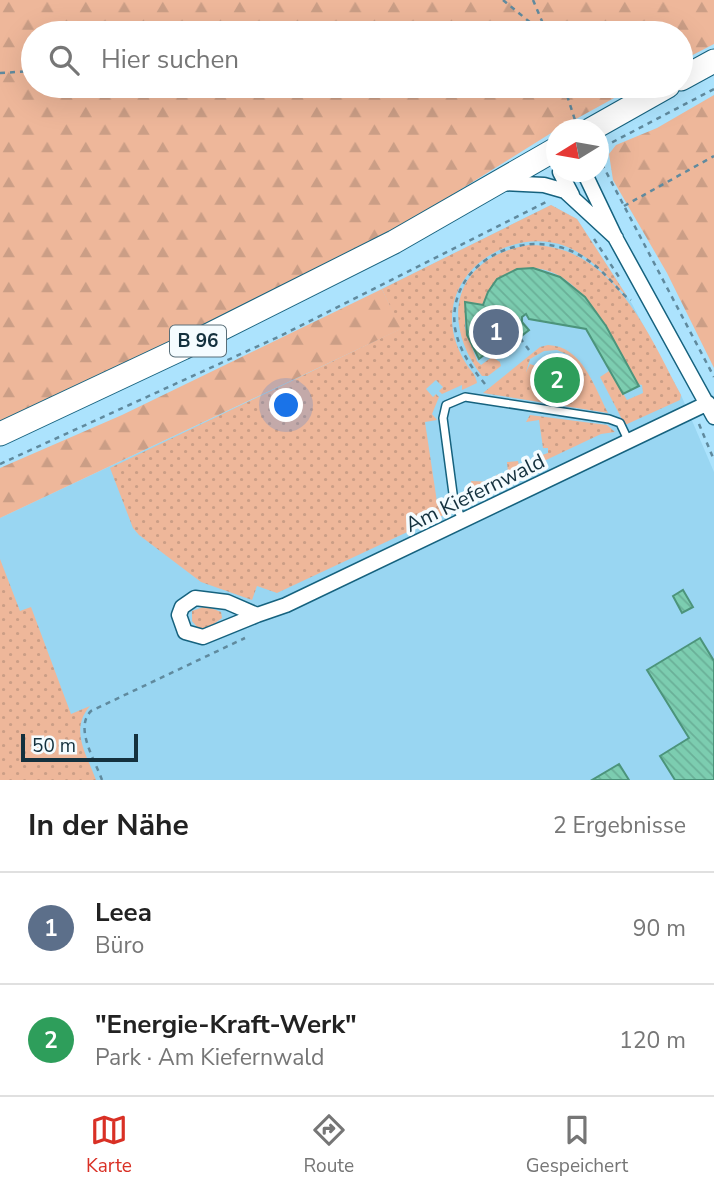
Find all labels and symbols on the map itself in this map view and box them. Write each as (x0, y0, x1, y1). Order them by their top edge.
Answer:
north arrow (546, 119, 609, 182)
pin: 1 (473, 306, 519, 358)
road number: B 96 (170, 326, 226, 356)
pin: 2 (534, 354, 580, 406)
your location (269, 388, 303, 422)
street label: Am Kiefernwald (401, 447, 549, 539)
scale bar (21, 731, 138, 763)

